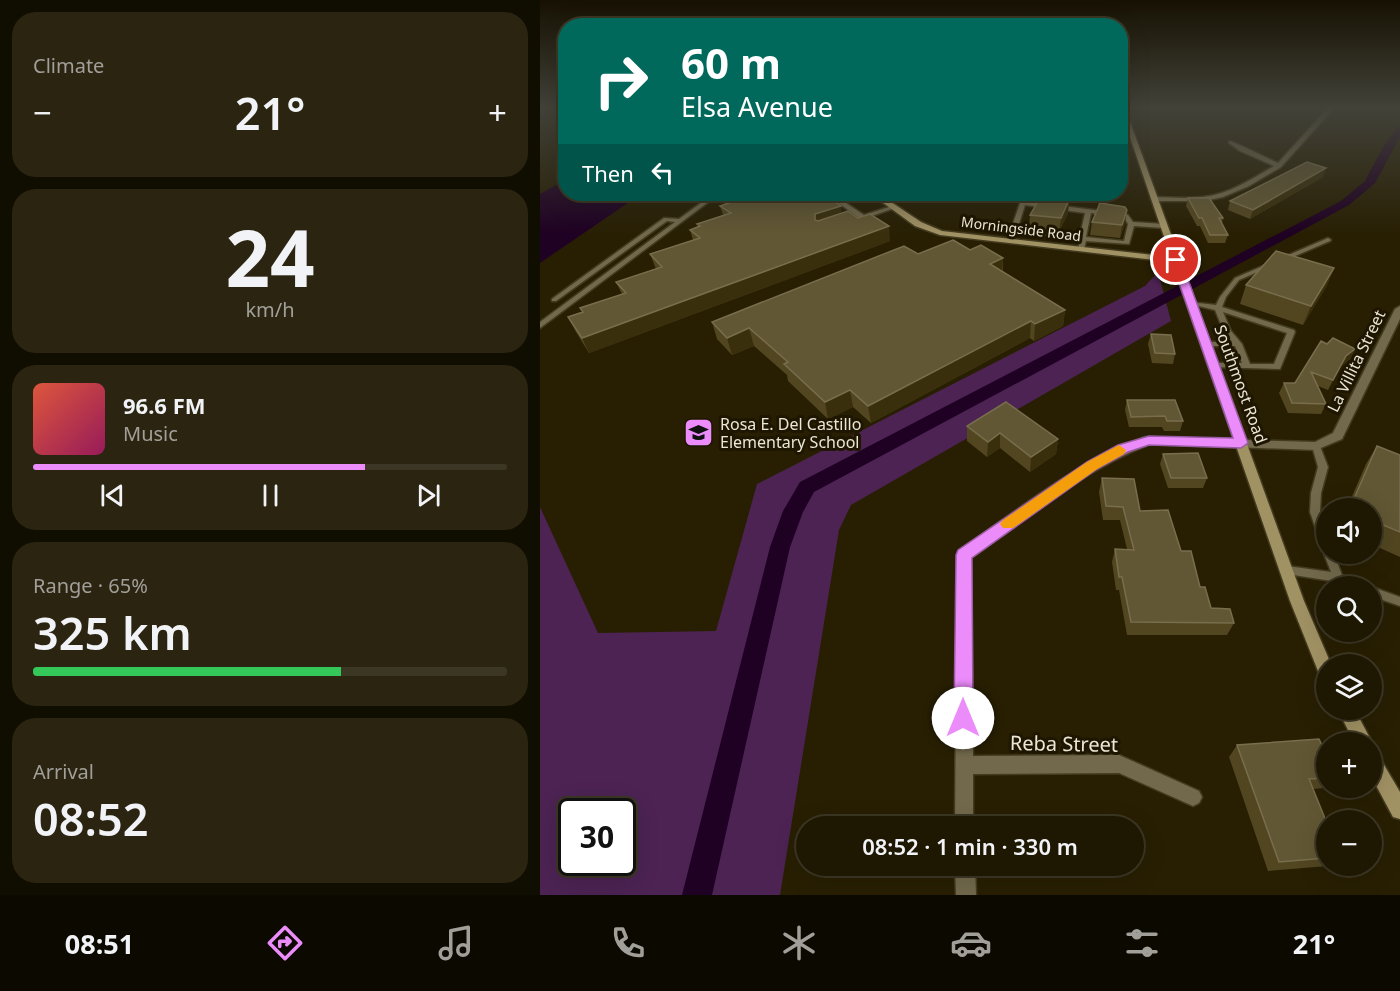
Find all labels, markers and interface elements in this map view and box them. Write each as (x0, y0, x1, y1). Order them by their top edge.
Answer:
text: 60 m (681, 34, 781, 91)
icon: right (582, 42, 660, 120)
text: Climate (33, 52, 104, 79)
text: 21° (235, 82, 305, 143)
text: Elsa Avenue (681, 88, 833, 125)
text: − (33, 90, 52, 135)
text: + (488, 90, 507, 135)
icon: left (646, 156, 679, 189)
text: Then (582, 158, 634, 188)
text: 24 (225, 204, 315, 310)
street label: Morningside Road (960, 212, 1082, 245)
pin (1150, 234, 1201, 285)
icon: arrive (1159, 243, 1192, 276)
text: km/h (245, 296, 295, 323)
street label: La Villita Street (1322, 306, 1390, 416)
street label: Southmost Road (1209, 322, 1273, 446)
text: 96.6 FM (123, 390, 205, 420)
place label: Rosa E. Del Castillo Elementary School (720, 413, 861, 453)
school or university icon: Rosa E. Del Castillo Elementary School (683, 417, 715, 449)
text: Music (123, 420, 178, 447)
icon: previous (96, 479, 129, 512)
icon: pause (254, 479, 287, 512)
icon: next (412, 479, 445, 512)
map controls (1316, 498, 1382, 876)
button: sound (1316, 498, 1382, 564)
text: Range · 65% (33, 572, 148, 599)
button: search (1316, 576, 1382, 642)
text: 325 km (33, 602, 192, 663)
button: layers (1316, 654, 1382, 720)
position arrow (931, 686, 995, 750)
street label: Reba Street (1010, 729, 1118, 758)
button: + (1316, 732, 1382, 798)
text: Arrival (33, 758, 94, 785)
text: 08:52 (33, 788, 148, 849)
speed limit sign: 30 (558, 798, 636, 876)
button: − (1316, 810, 1382, 876)
text: 08:52 · 1 min · 330 m (862, 831, 1078, 861)
icon: directions (264, 922, 306, 964)
icon: music (435, 922, 477, 964)
icon: phone (607, 922, 649, 964)
icon: climate (778, 922, 820, 964)
icon: car (950, 922, 992, 964)
icon: filters (1121, 922, 1163, 964)
text: 08:51 (65, 925, 134, 962)
text: 21° (1293, 925, 1335, 962)

